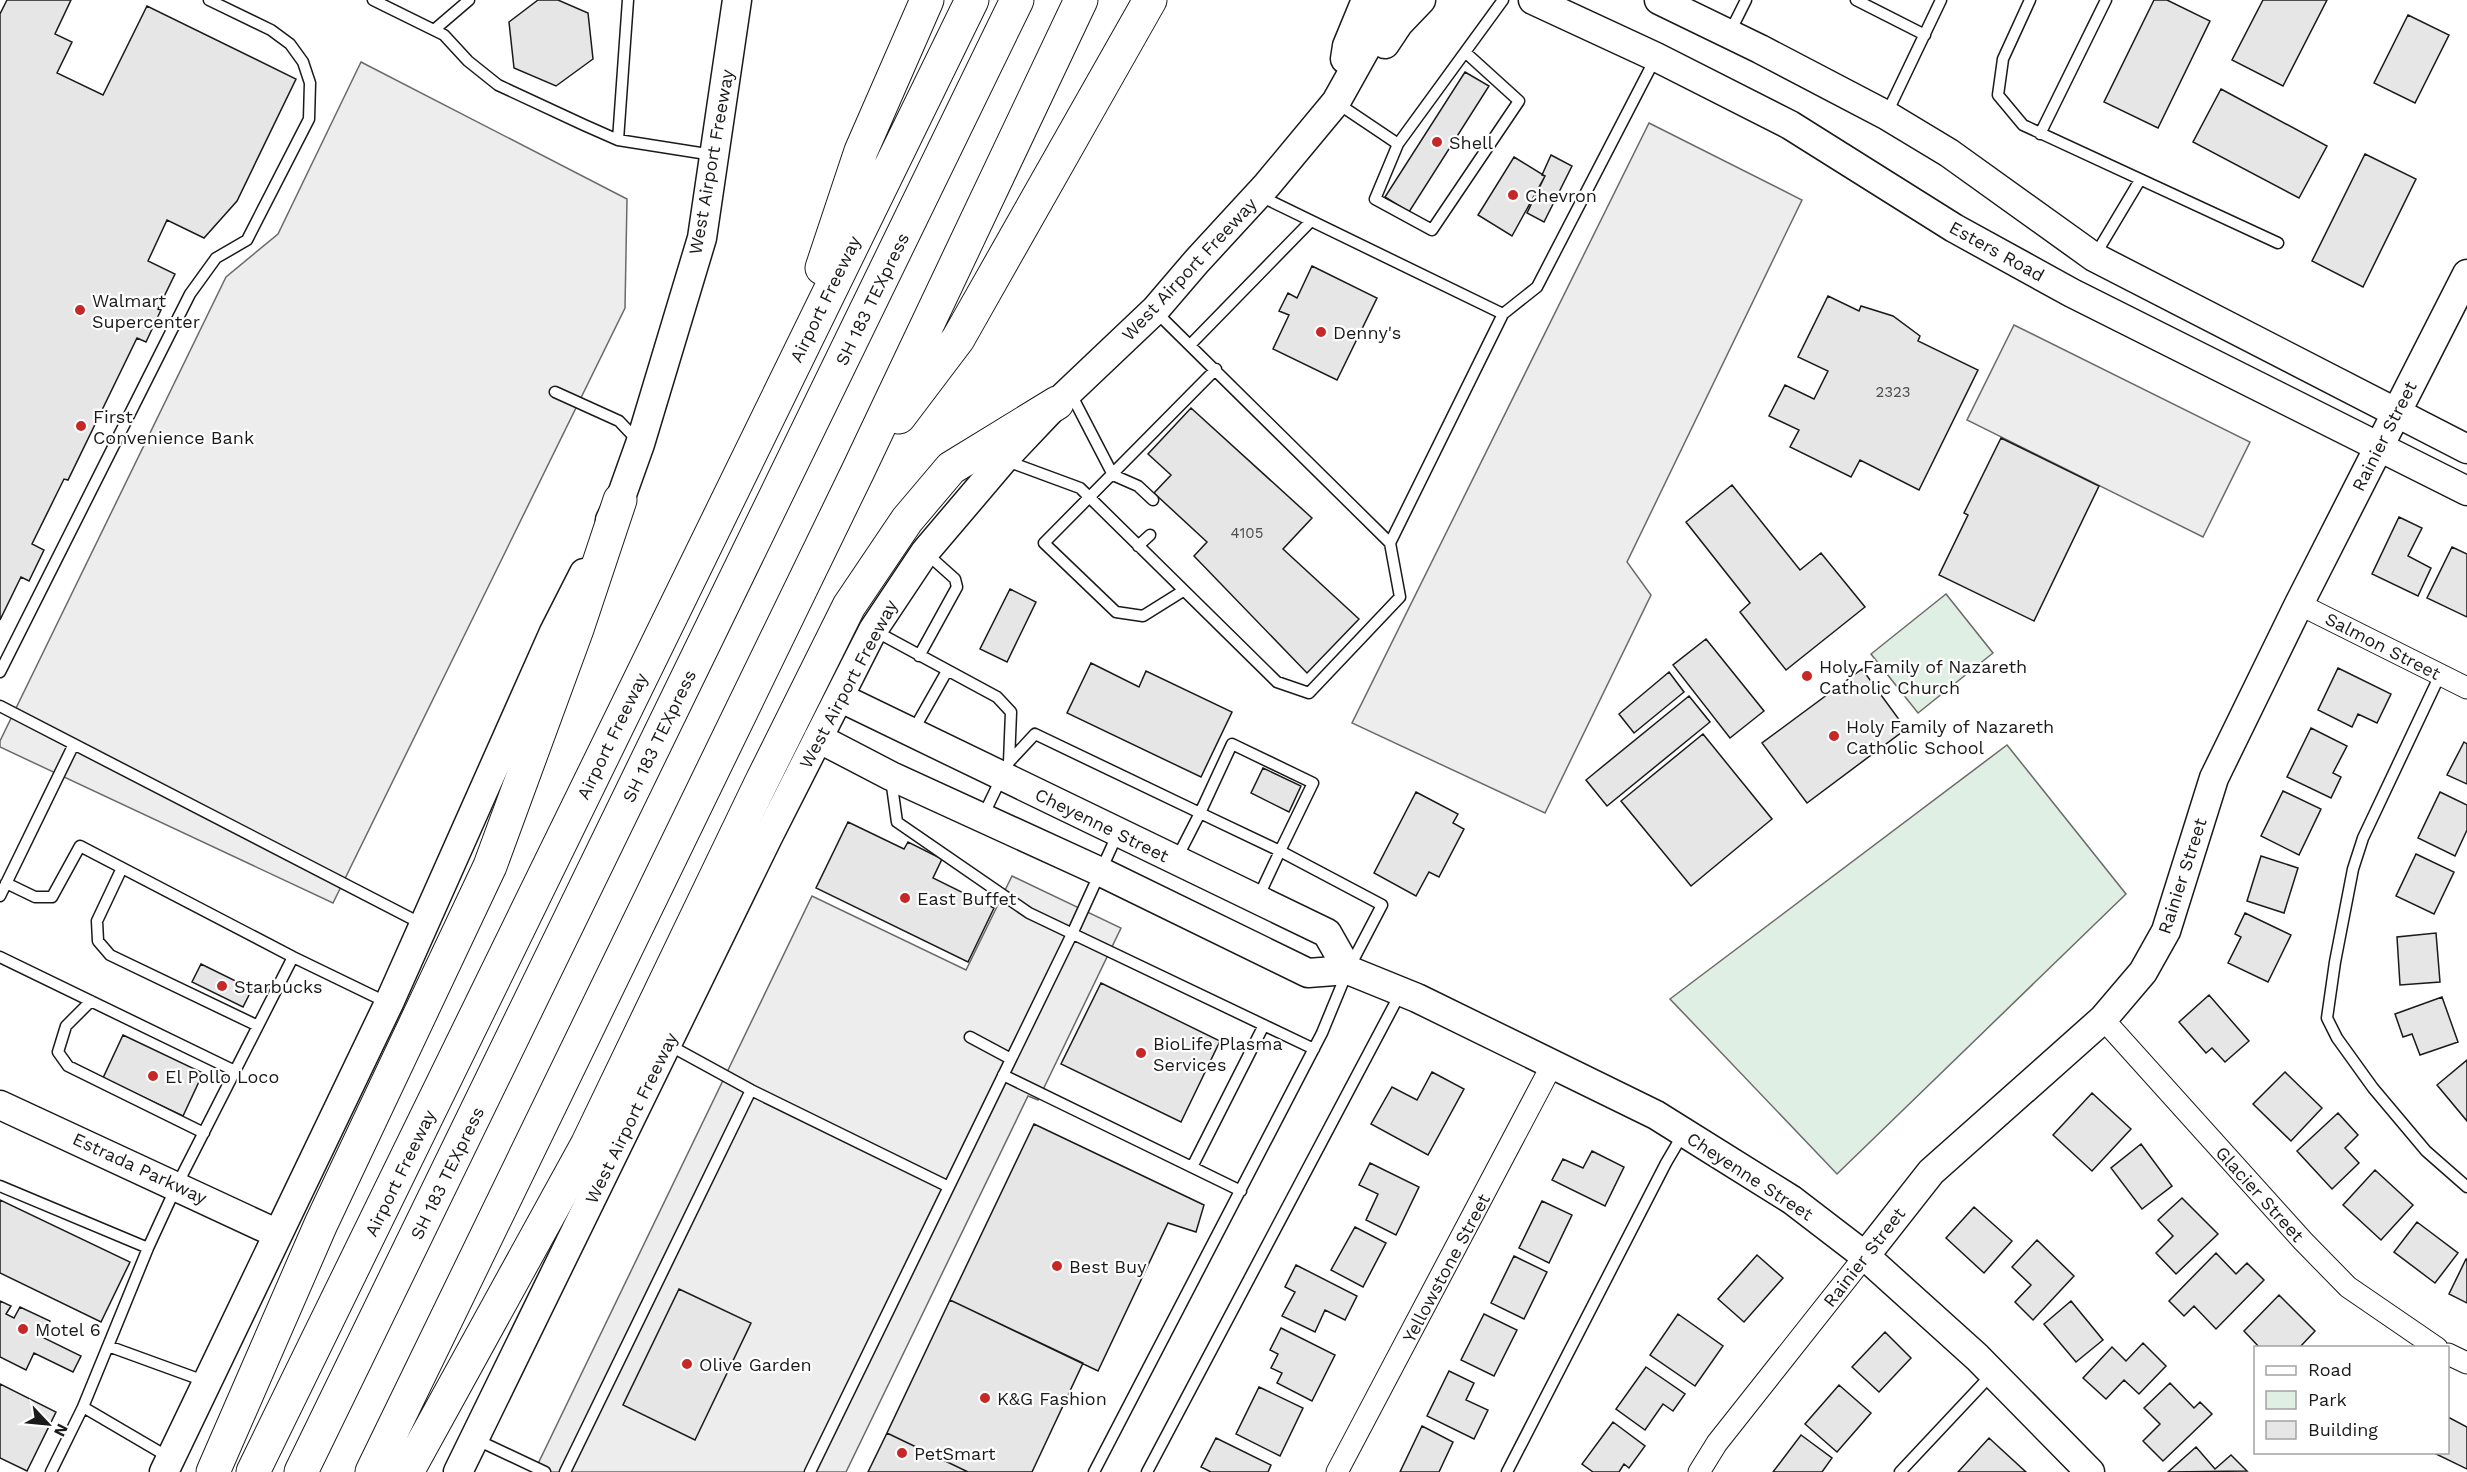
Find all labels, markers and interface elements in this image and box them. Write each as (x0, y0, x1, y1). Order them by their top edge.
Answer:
street label: West Airport Freeway (684, 67, 738, 256)
place label: Shell (1449, 132, 1494, 153)
marker: Shell (1430, 135, 1444, 149)
place label: Chevron (1525, 185, 1597, 206)
marker: Chevron (1506, 188, 1520, 202)
street label: West Airport Freeway (1117, 193, 1261, 345)
street label: Esters Road (1946, 216, 2048, 286)
street label: SH 183 TEXpress (831, 229, 913, 369)
street label: Airport Freeway (785, 232, 865, 366)
place label: Walmart Supercenter (92, 290, 200, 332)
marker: Walmart Supercenter (73, 303, 87, 317)
place label: Denny's (1333, 322, 1401, 343)
marker: Denny's (1314, 325, 1328, 339)
street label: Rainier Street (2347, 377, 2421, 494)
house number: 2323 (1876, 383, 1910, 401)
place label: First Convenience Bank (93, 406, 254, 448)
marker: First Convenience Bank (74, 419, 88, 433)
house number: 4105 (1231, 524, 1263, 542)
street label: West Airport Freeway (795, 596, 902, 772)
street label: Salmon Street (2322, 608, 2445, 684)
place label: Holy Family of Nazareth Catholic Church (1819, 656, 2027, 698)
street label: SH 183 TEXpress (618, 666, 700, 806)
street label: Airport Freeway (572, 669, 652, 803)
marker: Holy Family of Nazareth Catholic Church (1800, 669, 1814, 683)
place label: Holy Family of Nazareth Catholic School (1846, 716, 2054, 758)
marker: Holy Family of Nazareth Catholic School (1827, 729, 1841, 743)
street label: Cheyenne Street (1032, 784, 1173, 867)
street label: Rainier Street (2153, 815, 2211, 937)
place label: East Buffet (917, 888, 1017, 909)
marker: East Buffet (898, 891, 912, 905)
place label: Starbucks (234, 976, 323, 997)
marker: Starbucks (215, 979, 229, 993)
street label: West Airport Freeway (580, 1028, 682, 1207)
place label: BioLife Plasma Services (1153, 1033, 1283, 1075)
marker: BioLife Plasma Services (1134, 1046, 1148, 1060)
place label: El Pollo Loco (165, 1066, 279, 1087)
marker: El Pollo Loco (146, 1069, 160, 1083)
street label: SH 183 TEXpress (406, 1103, 488, 1243)
street label: Airport Freeway (360, 1106, 440, 1240)
street label: Cheyenne Street (1683, 1127, 1817, 1225)
street label: Estrada Parkway (70, 1128, 211, 1209)
street label: Glacier Street (2212, 1142, 2309, 1246)
street label: Yellowstone Street (1398, 1190, 1494, 1346)
street label: Rainier Street (1819, 1203, 1910, 1311)
place label: Best Buy (1069, 1256, 1147, 1277)
marker: Best Buy (1050, 1259, 1064, 1273)
place label: Motel 6 (35, 1319, 101, 1340)
marker: Motel 6 (16, 1322, 30, 1336)
legend (2254, 1346, 2449, 1454)
place label: Olive Garden (699, 1354, 812, 1375)
marker: Olive Garden (680, 1357, 694, 1371)
text: Road (2308, 1359, 2352, 1380)
place label: K&G Fashion (997, 1388, 1107, 1409)
text: Park (2308, 1389, 2347, 1410)
marker: K&G Fashion (978, 1391, 992, 1405)
north arrow (18, 1394, 78, 1454)
text: Building (2308, 1419, 2378, 1440)
text: N (50, 1421, 72, 1440)
place label: PetSmart (914, 1443, 996, 1464)
marker: PetSmart (895, 1446, 909, 1460)

